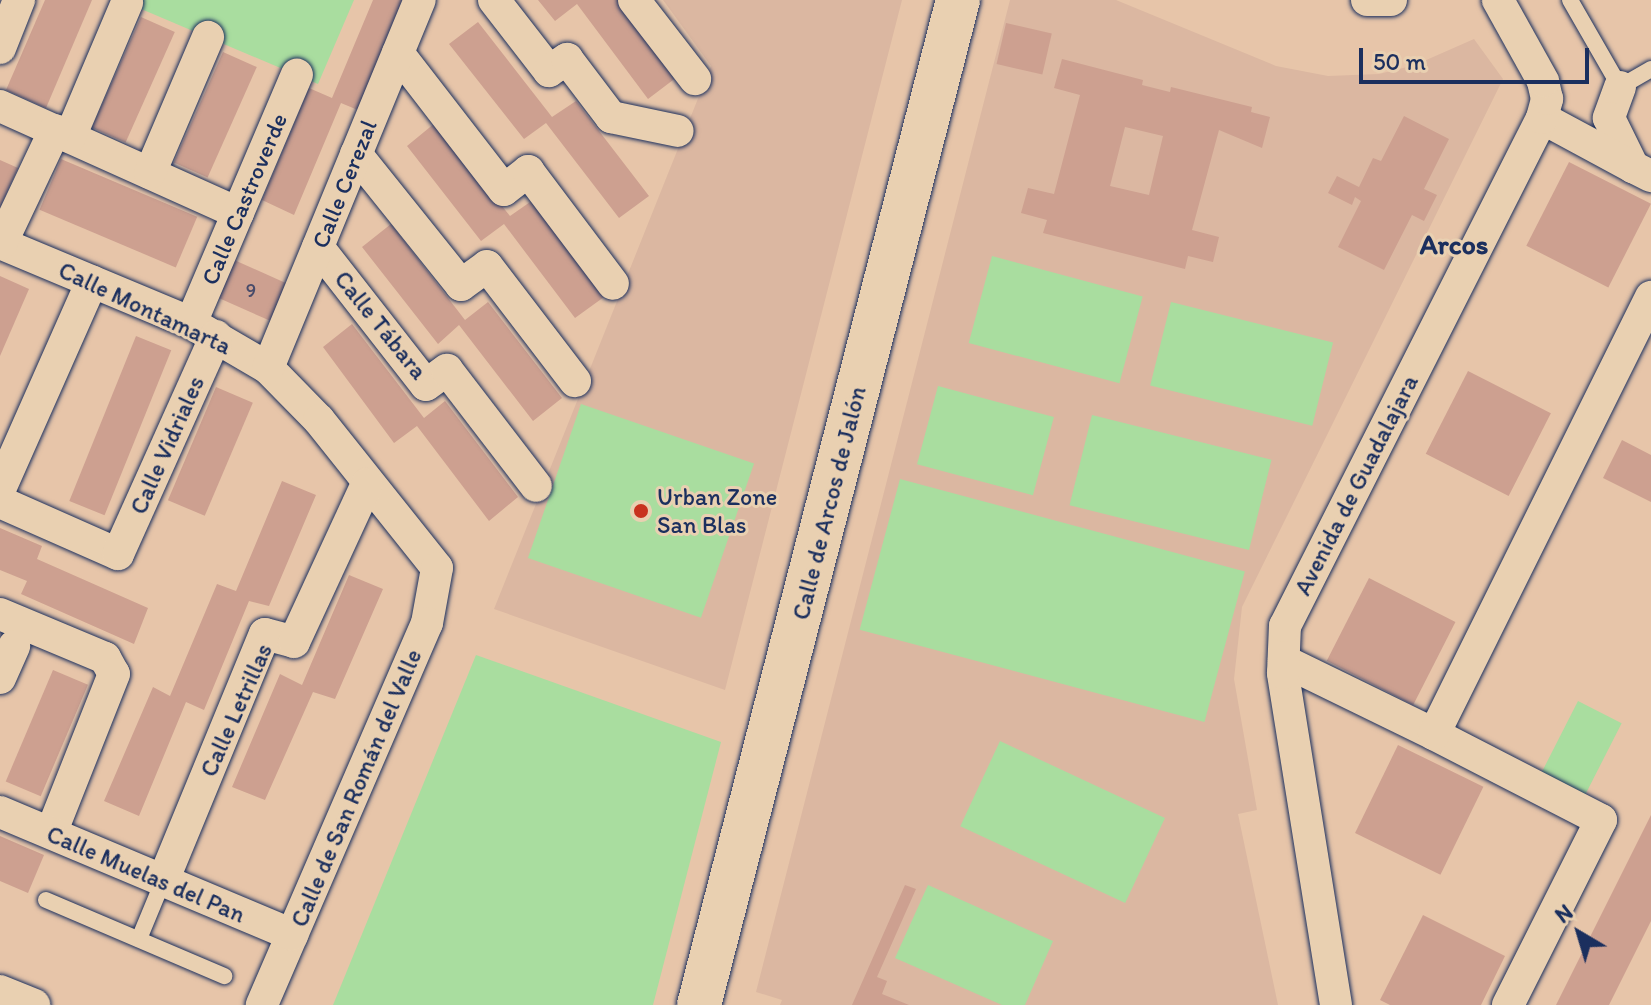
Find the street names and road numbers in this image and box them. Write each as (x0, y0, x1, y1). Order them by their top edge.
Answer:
street label: Calle Castroverde (195, 109, 293, 289)
street label: Calle Cerezal (305, 115, 383, 253)
street label: Calle Montamarta (54, 255, 236, 361)
street label: Calle Tábara (330, 266, 432, 384)
street label: Avenida de Guadalajara (1288, 370, 1424, 600)
street label: Calle Vidriales (124, 371, 210, 519)
street label: Calle de Arcos de Jalón (786, 384, 872, 622)
street label: Calle Letrillas (194, 639, 278, 781)
street label: Calle de San Román del Valle (284, 645, 428, 931)
street label: Calle Muelas del Pan (42, 819, 250, 929)

